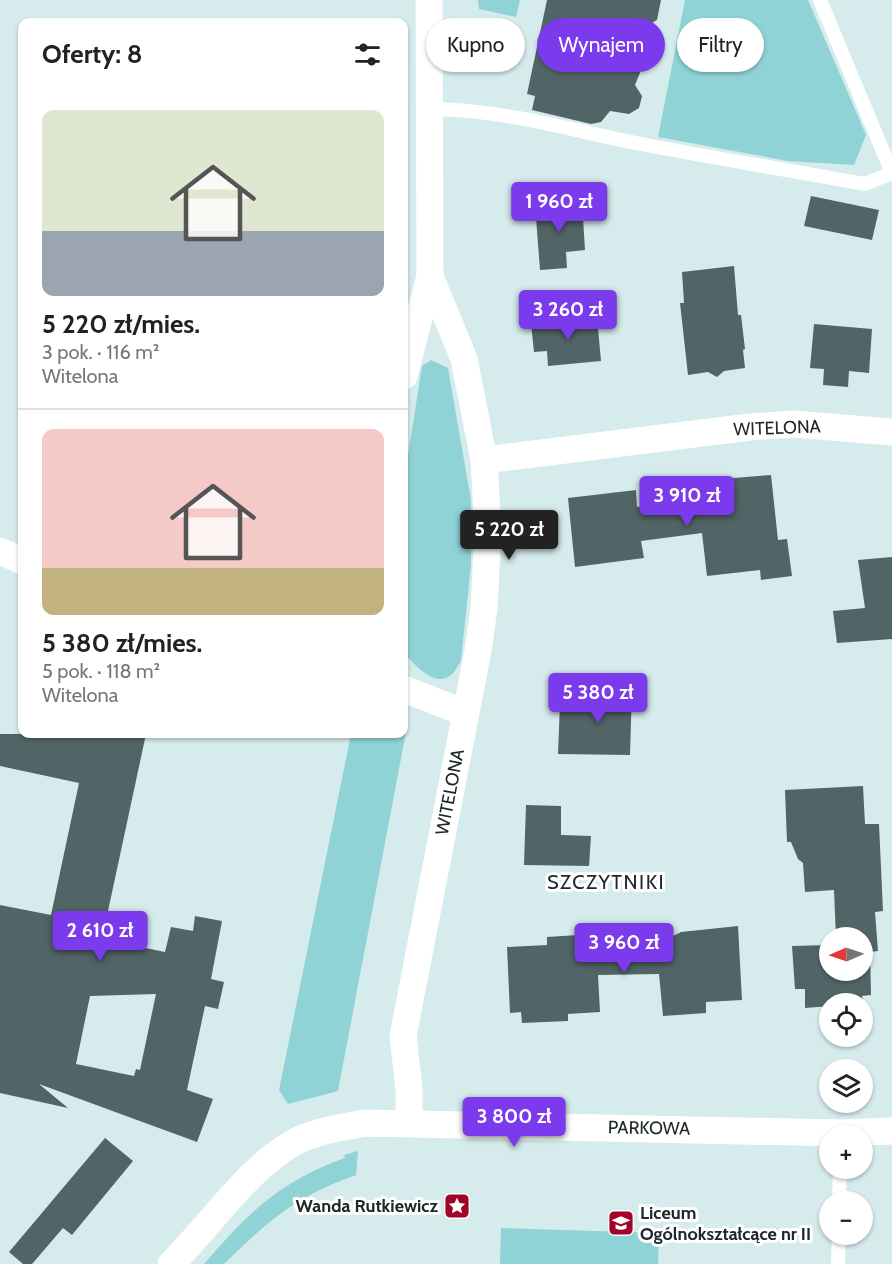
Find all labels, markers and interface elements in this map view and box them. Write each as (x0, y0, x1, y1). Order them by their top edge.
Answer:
chip: Kupno (426, 18, 525, 72)
chip: Wynajem (537, 18, 665, 72)
chip: Filtry (677, 18, 764, 72)
text: Oferty: 8 (42, 38, 143, 70)
icon: filters (351, 38, 384, 71)
icon: home (159, 149, 267, 257)
pin: 1 960 zł (497, 182, 621, 233)
text: 1 960 zł (525, 189, 593, 213)
pin: 3 260 zł (506, 290, 630, 341)
text: 3 260 zł (533, 297, 603, 321)
text: 5 220 zł/mies. (42, 308, 200, 340)
text: 3 pok. · 116 m² (42, 340, 159, 364)
text: Witelona (42, 364, 118, 388)
street label: WITELONA (733, 415, 821, 441)
icon: home (159, 468, 267, 576)
pin: 3 910 zł (625, 476, 749, 527)
text: 3 910 zł (653, 483, 721, 507)
pin: 5 220 zł (447, 510, 571, 561)
text: 5 220 zł (474, 517, 544, 541)
text: 5 380 zł/mies. (42, 627, 202, 659)
text: 5 pok. · 118 m² (42, 659, 160, 683)
pin: 5 380 zł (536, 673, 660, 724)
text: 5 380 zł (562, 680, 634, 704)
text: Witelona (42, 683, 118, 707)
street label: WITELONA (431, 747, 469, 837)
district label: SZCZYTNIKI (547, 870, 665, 894)
pin: 2 610 zł (38, 911, 162, 962)
text: 2 610 zł (67, 918, 133, 942)
pin: 3 960 zł (562, 923, 686, 974)
north arrow (819, 927, 873, 981)
map controls (819, 927, 873, 1245)
text: 3 960 zł (589, 930, 659, 954)
button: locate (819, 993, 873, 1047)
button: layers (819, 1059, 873, 1113)
pin: 3 800 zł (452, 1097, 576, 1148)
text: 3 800 zł (477, 1104, 551, 1128)
street label: PARKOWA (608, 1116, 690, 1140)
button: + (819, 1125, 873, 1179)
place icon: Wanda Rutkiewicz (442, 1191, 472, 1221)
button: − (819, 1191, 873, 1245)
place label: Wanda Rutkiewicz (296, 1195, 439, 1217)
place label: Liceum Ogólnokształcące nr II (640, 1202, 811, 1245)
school or university icon: Liceum Ogólnokształcące nr II (606, 1208, 636, 1238)

